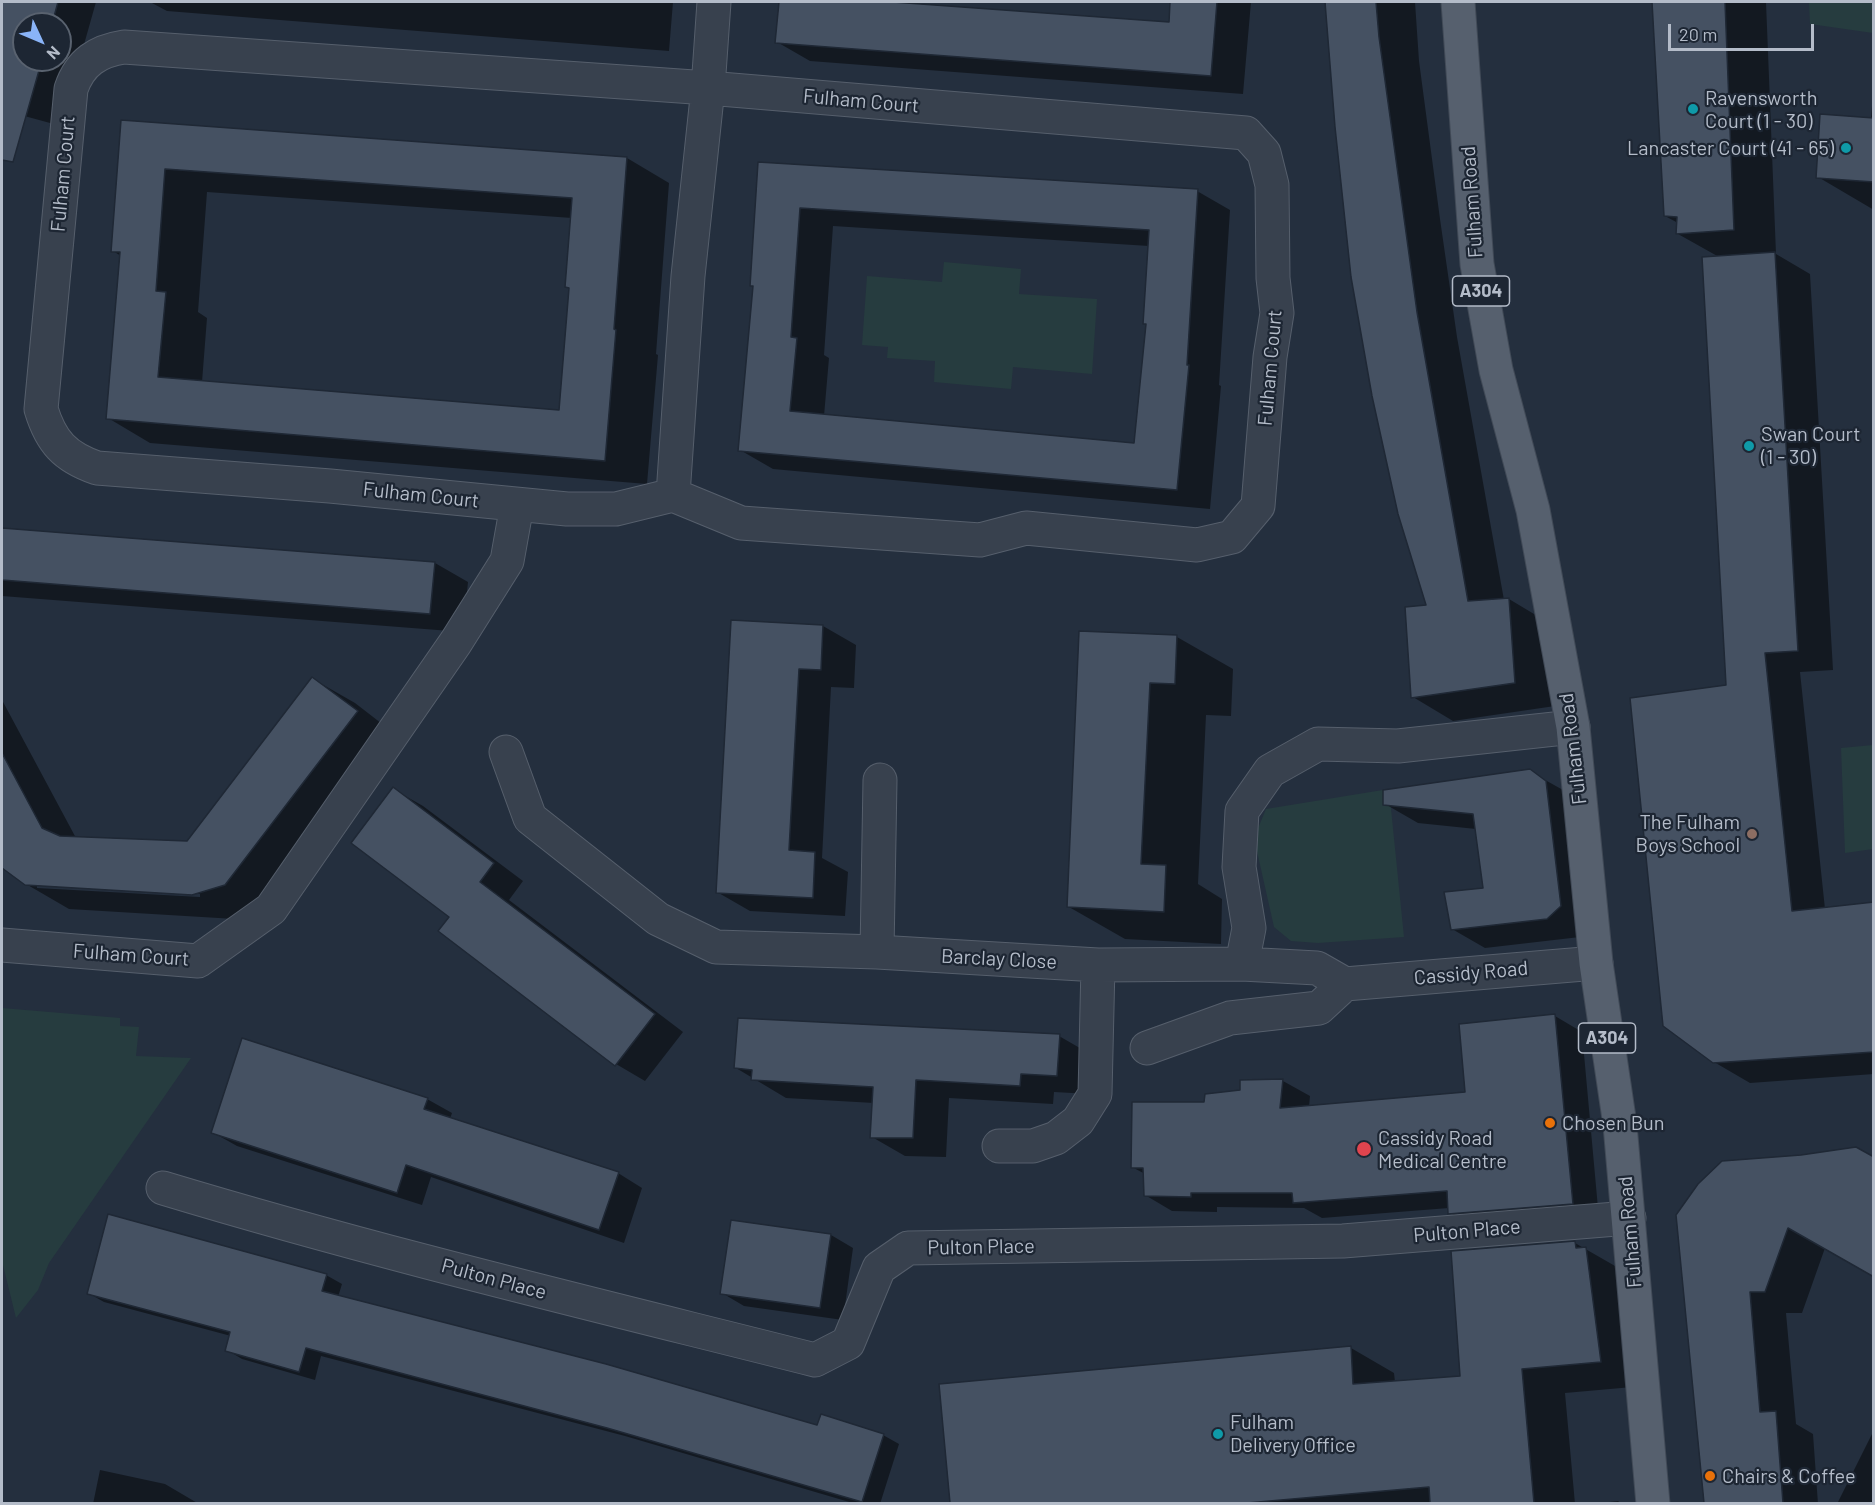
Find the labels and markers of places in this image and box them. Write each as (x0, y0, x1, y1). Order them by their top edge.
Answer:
place label: Ravensworth Court (1 - 30) (1705, 86, 1818, 133)
marker: Ravensworth Court (1 - 30) (1686, 102, 1700, 116)
place label: Lancaster Court (41 - 65) (1627, 136, 1834, 160)
marker: Lancaster Court (41 - 65) (1839, 141, 1853, 155)
place label: Swan Court (1 - 30) (1761, 422, 1860, 469)
marker: Swan Court (1 - 30) (1742, 439, 1756, 453)
place label: The Fulham Boys School (1636, 810, 1740, 857)
marker: The Fulham Boys School (1745, 827, 1759, 841)
place label: Chosen Bun (1562, 1111, 1664, 1135)
marker: Chosen Bun (1543, 1116, 1557, 1130)
place label: Cassidy Road Medical Centre (1378, 1126, 1507, 1173)
marker: Cassidy Road Medical Centre (1355, 1140, 1373, 1158)
place label: Fulham Delivery Office (1230, 1410, 1356, 1457)
marker: Fulham Delivery Office (1211, 1427, 1225, 1441)
place label: Chairs & Coffee (1722, 1464, 1856, 1488)
marker: Chairs & Coffee (1703, 1469, 1717, 1483)

